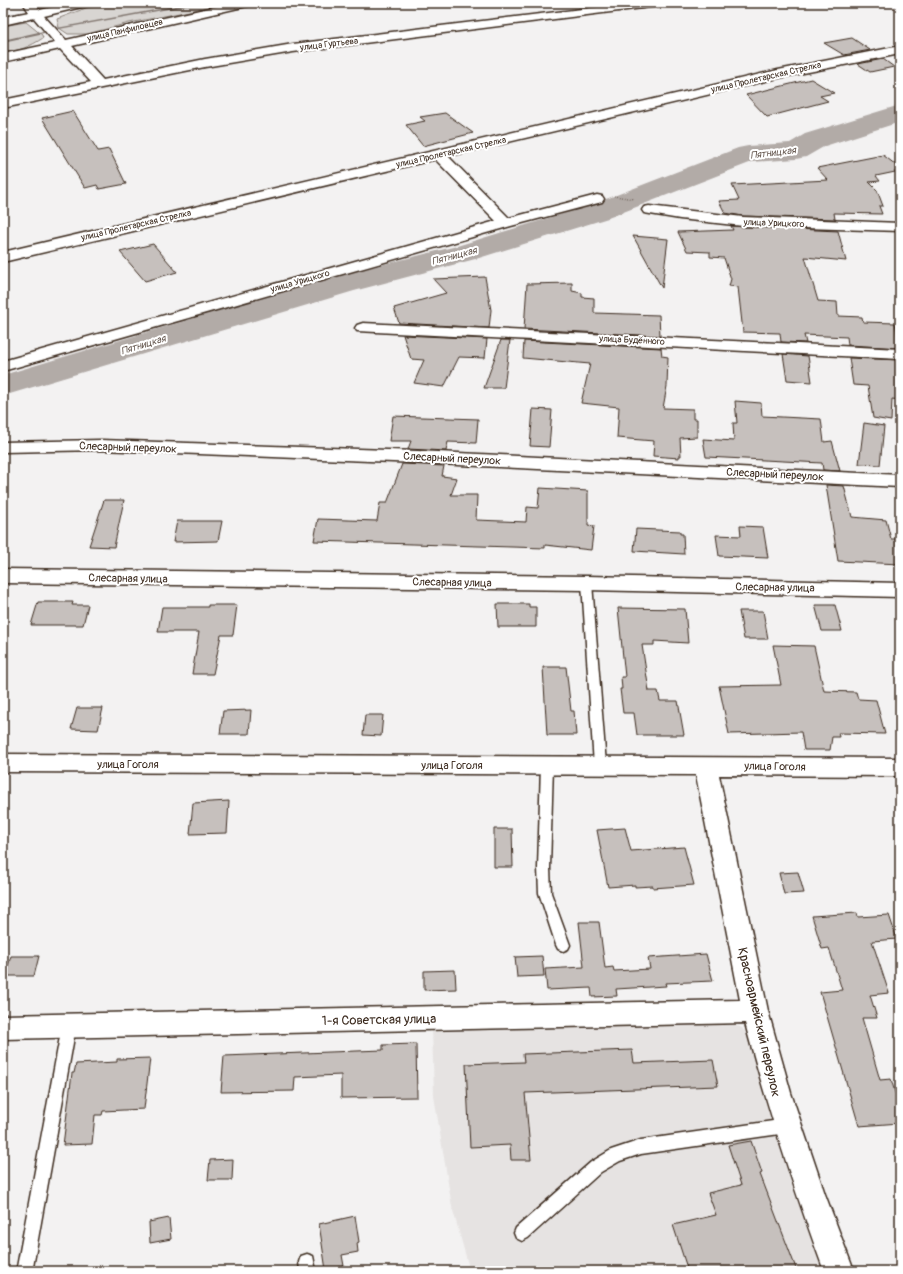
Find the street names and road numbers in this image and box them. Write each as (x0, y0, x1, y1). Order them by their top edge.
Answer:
street label: улица Панфиловцев (85, 16, 164, 45)
street label: улица Гуртьева (298, 35, 359, 54)
street label: улица Пролетарская Стрелка (709, 59, 822, 96)
street label: улица Пролетарская Стрелка (394, 134, 507, 171)
street label: улица Пролетарская Стрелка (79, 207, 192, 244)
street label: улица Урицкого (742, 217, 805, 230)
street label: улица Урицкого (268, 268, 331, 295)
street label: улица Будённого (598, 333, 665, 348)
street label: Слесарный переулок (79, 439, 177, 456)
street label: Слесарный переулок (403, 449, 501, 468)
street label: Слесарный переулок (726, 465, 824, 484)
street label: Слесарная улица (88, 571, 168, 586)
street label: Слесарная улица (412, 575, 492, 590)
street label: Слесарная улица (735, 580, 815, 595)
street label: улица Гоголя (96, 758, 159, 771)
street label: улица Гоголя (420, 759, 483, 772)
street label: улица Гоголя (743, 759, 806, 774)
street label: Красноармейский переулок (734, 946, 784, 1099)
street label: 1-я Советская улица (322, 1011, 436, 1029)

